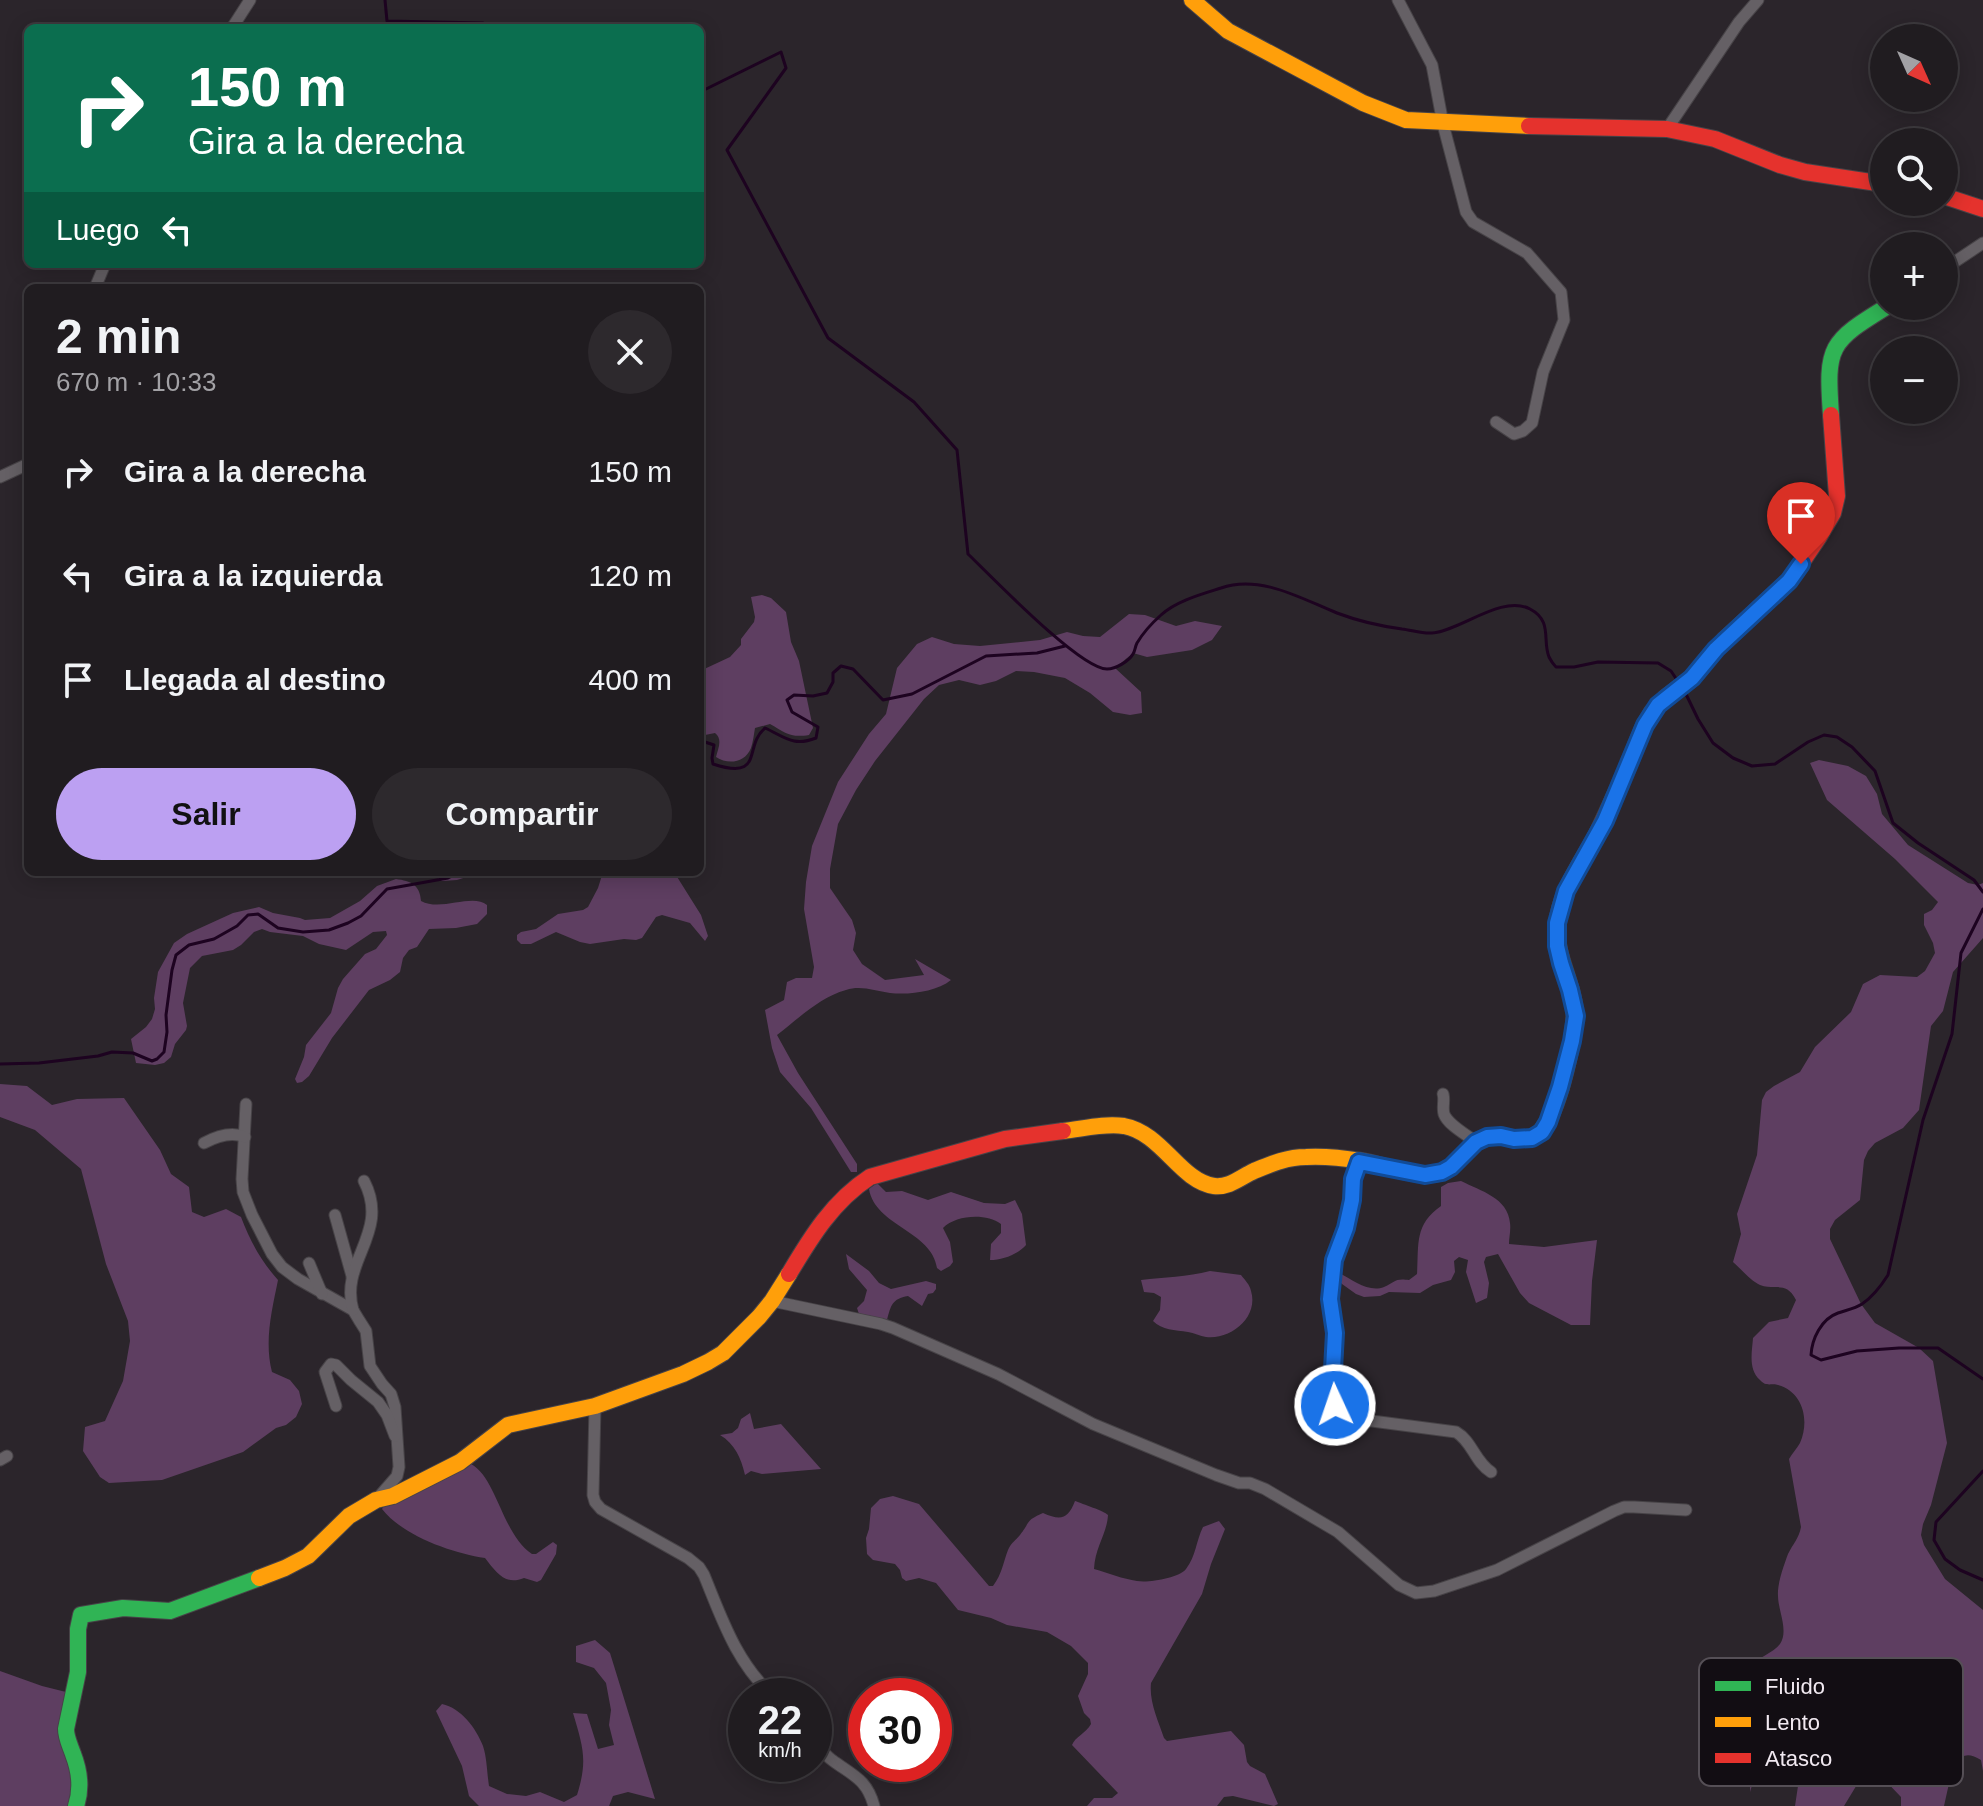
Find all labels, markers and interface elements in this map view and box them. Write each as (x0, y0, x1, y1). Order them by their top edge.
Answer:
north arrow (1870, 24, 1958, 112)
map controls (1870, 24, 1958, 424)
text: 150 m (188, 55, 347, 118)
icon: right (56, 56, 160, 160)
text: Gira a la derecha (188, 121, 464, 162)
button: search (1870, 128, 1958, 216)
icon: left (155, 208, 199, 252)
text: Luego (56, 213, 139, 246)
button: + (1870, 232, 1958, 320)
text: 2 min (56, 310, 181, 363)
button: close (588, 310, 672, 394)
button: − (1870, 336, 1958, 424)
text: 670 m · 10:33 (56, 367, 216, 397)
icon: right (56, 450, 100, 494)
text: Gira a la derecha (124, 455, 366, 488)
text: 150 m (589, 455, 672, 488)
pin (1767, 482, 1835, 564)
icon: arrive (1779, 494, 1823, 538)
icon: left (56, 554, 100, 598)
text: Gira a la izquierda (124, 559, 382, 592)
text: 120 m (589, 559, 672, 592)
icon: arrive (56, 658, 100, 702)
text: Llegada al destino (124, 663, 386, 696)
text: 400 m (589, 663, 672, 696)
button: Salir (56, 768, 356, 860)
button: Compartir (372, 768, 672, 860)
position arrow (1293, 1363, 1377, 1447)
legend (1699, 1658, 1963, 1786)
text: Fluido (1765, 1674, 1825, 1699)
speed limit sign: 30 (848, 1678, 952, 1782)
text: 22 (758, 1698, 802, 1742)
text: Lento (1765, 1710, 1820, 1735)
text: km/h (758, 1739, 802, 1761)
text: Atasco (1765, 1746, 1832, 1771)

